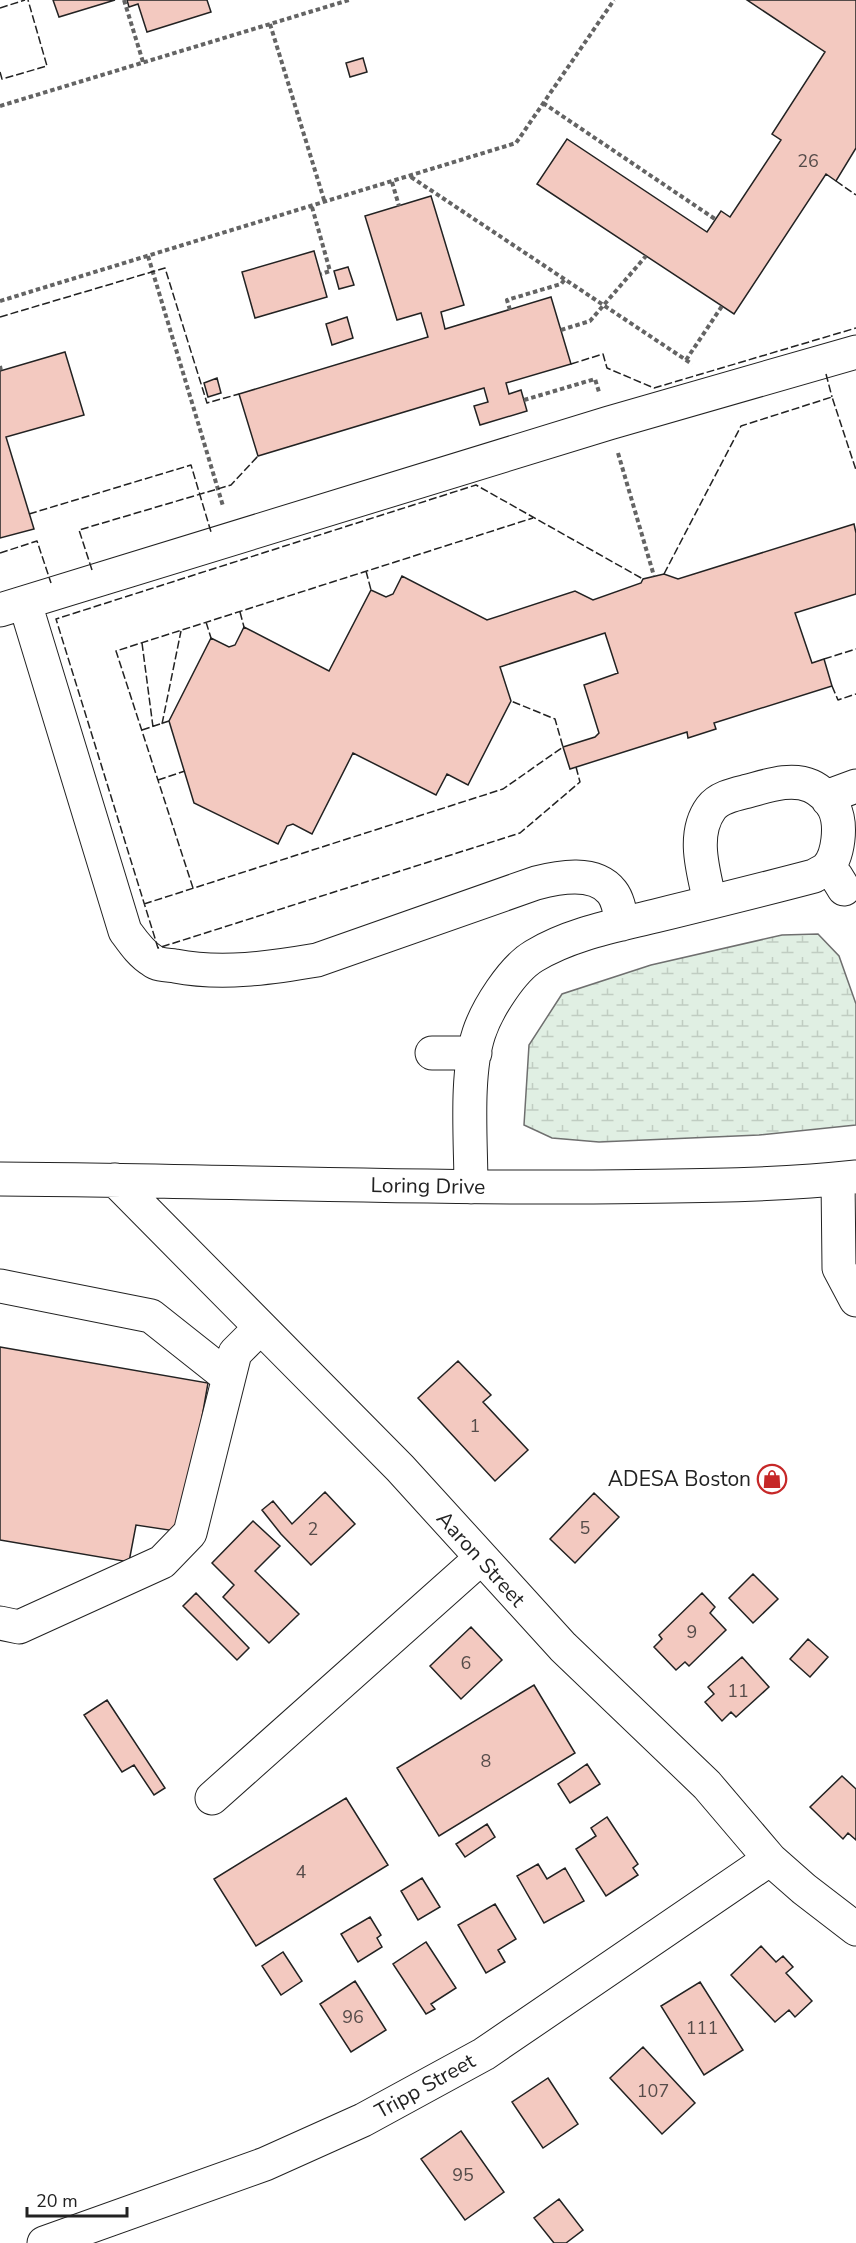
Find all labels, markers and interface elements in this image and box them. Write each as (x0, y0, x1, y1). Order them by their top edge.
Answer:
house number: 26 (797, 149, 819, 173)
street label: Loring Drive (370, 1171, 486, 1201)
house number: 1 (470, 1414, 480, 1438)
shop icon: ADESA Boston (756, 1463, 788, 1495)
place label: ADESA Boston (608, 1465, 751, 1493)
street label: Aaron Street (430, 1505, 532, 1613)
house number: 5 (580, 1516, 590, 1540)
house number: 2 (308, 1517, 318, 1541)
house number: 9 (687, 1620, 697, 1644)
house number: 6 (461, 1651, 471, 1675)
house number: 11 (727, 1679, 749, 1703)
house number: 8 (481, 1749, 491, 1773)
house number: 4 (296, 1860, 307, 1884)
house number: 96 (342, 2005, 364, 2029)
house number: 111 (686, 2016, 718, 2040)
street label: Tripp Street (370, 2047, 481, 2125)
house number: 107 (637, 2079, 669, 2103)
house number: 95 (452, 2163, 474, 2187)
scale bar (27, 2180, 128, 2218)
text: 20 m (36, 2189, 78, 2213)

